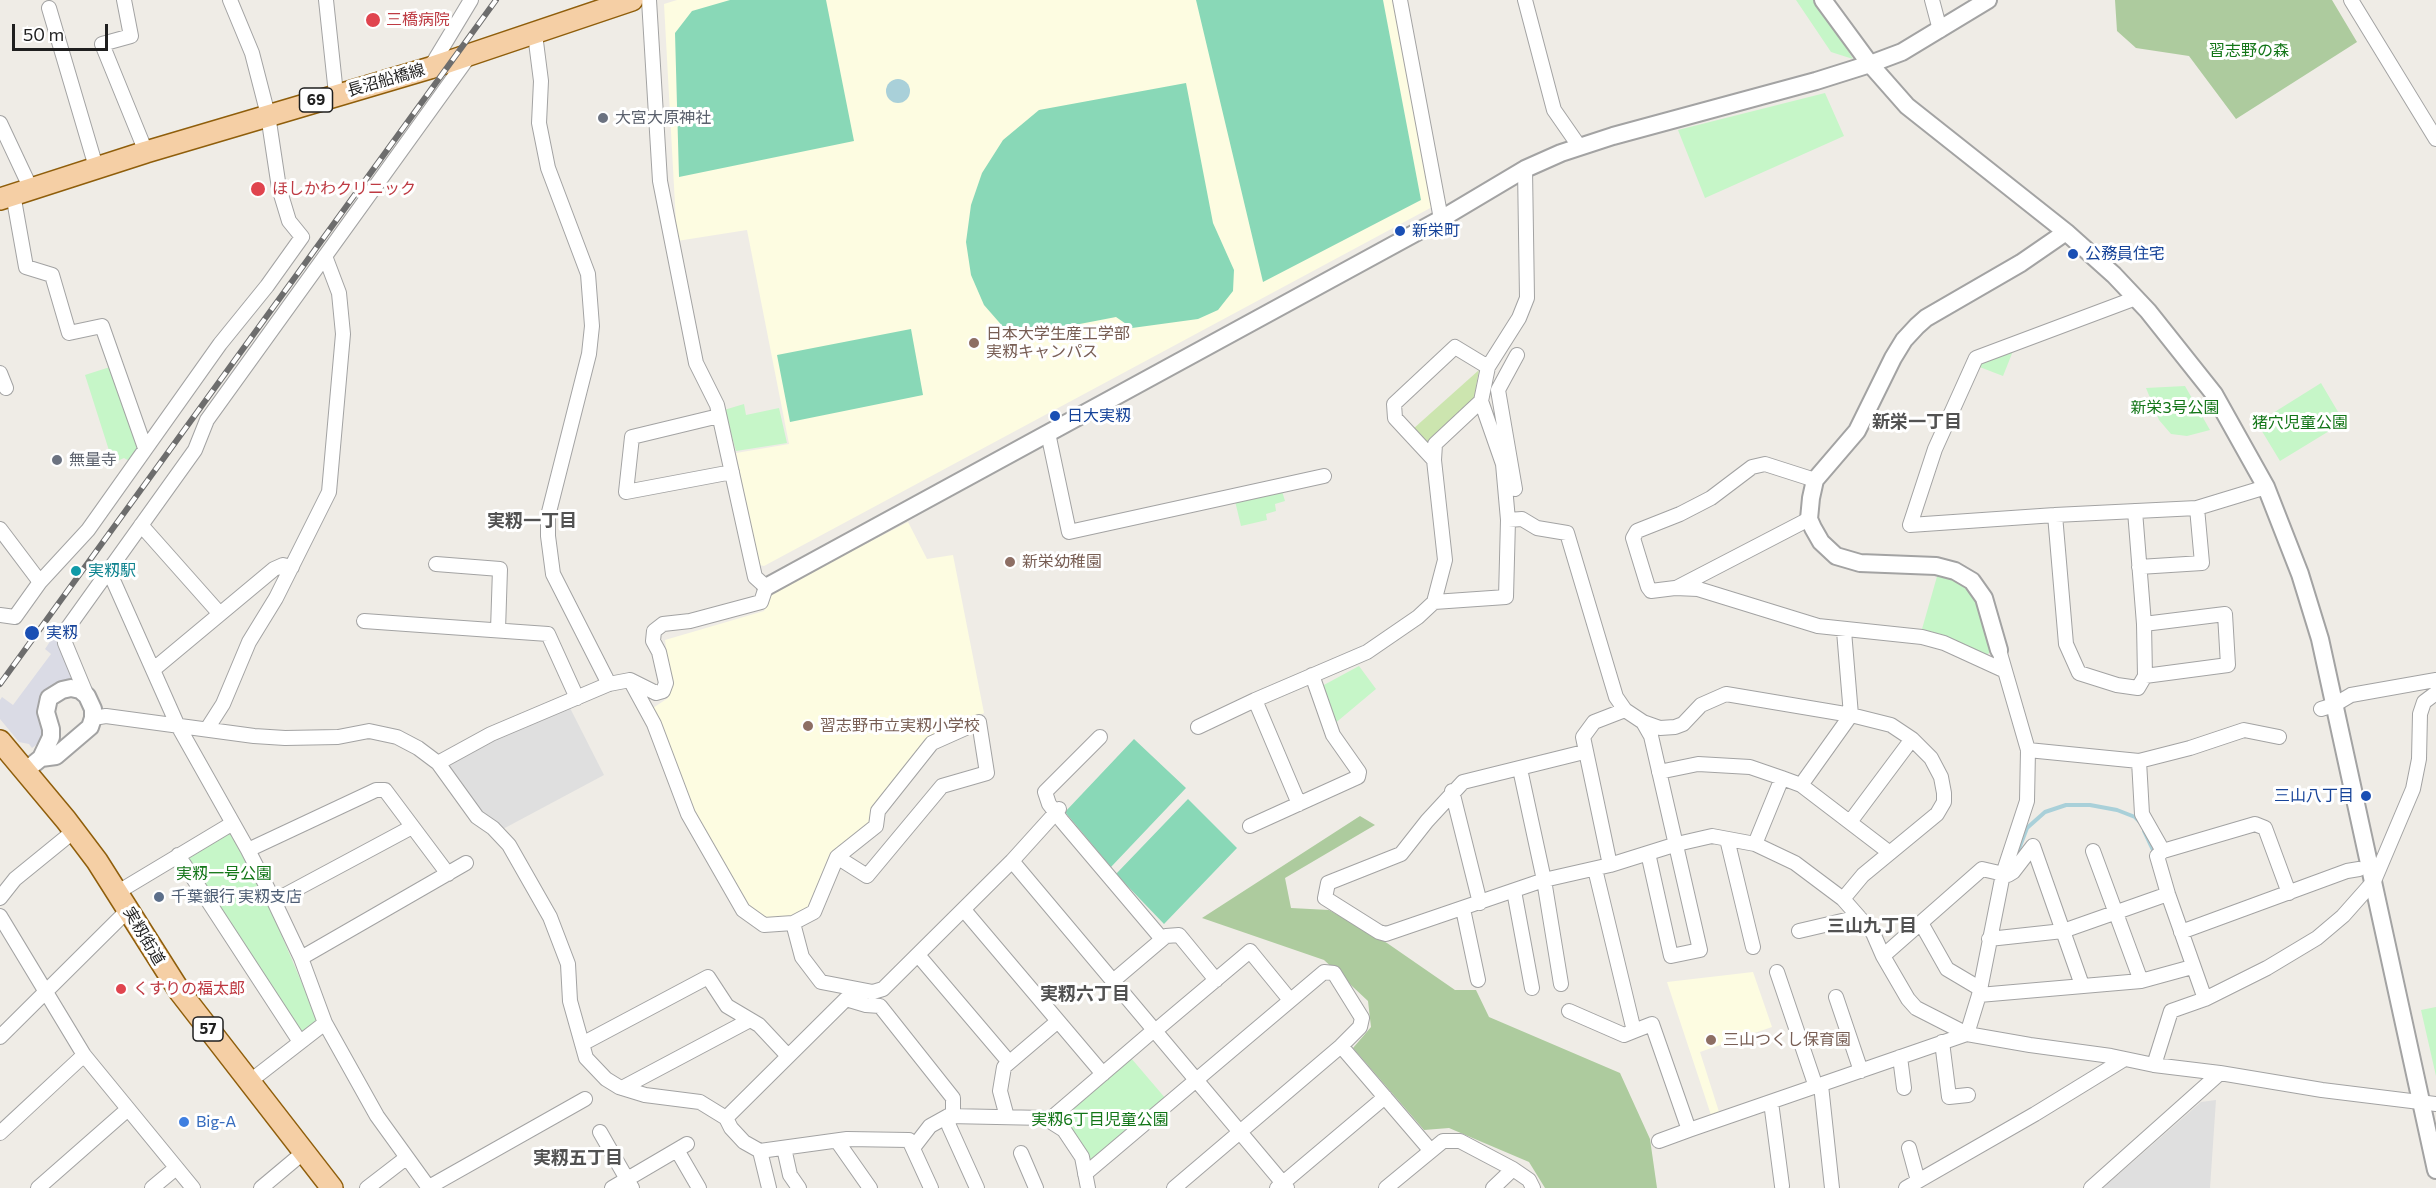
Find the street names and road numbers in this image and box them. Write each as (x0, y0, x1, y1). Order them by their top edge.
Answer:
street label: 長沼船橋線 (345, 60, 427, 100)
road number: 69 (300, 88, 332, 112)
street label: 実籾街道 (119, 904, 169, 968)
road number: 57 (193, 1017, 223, 1041)

